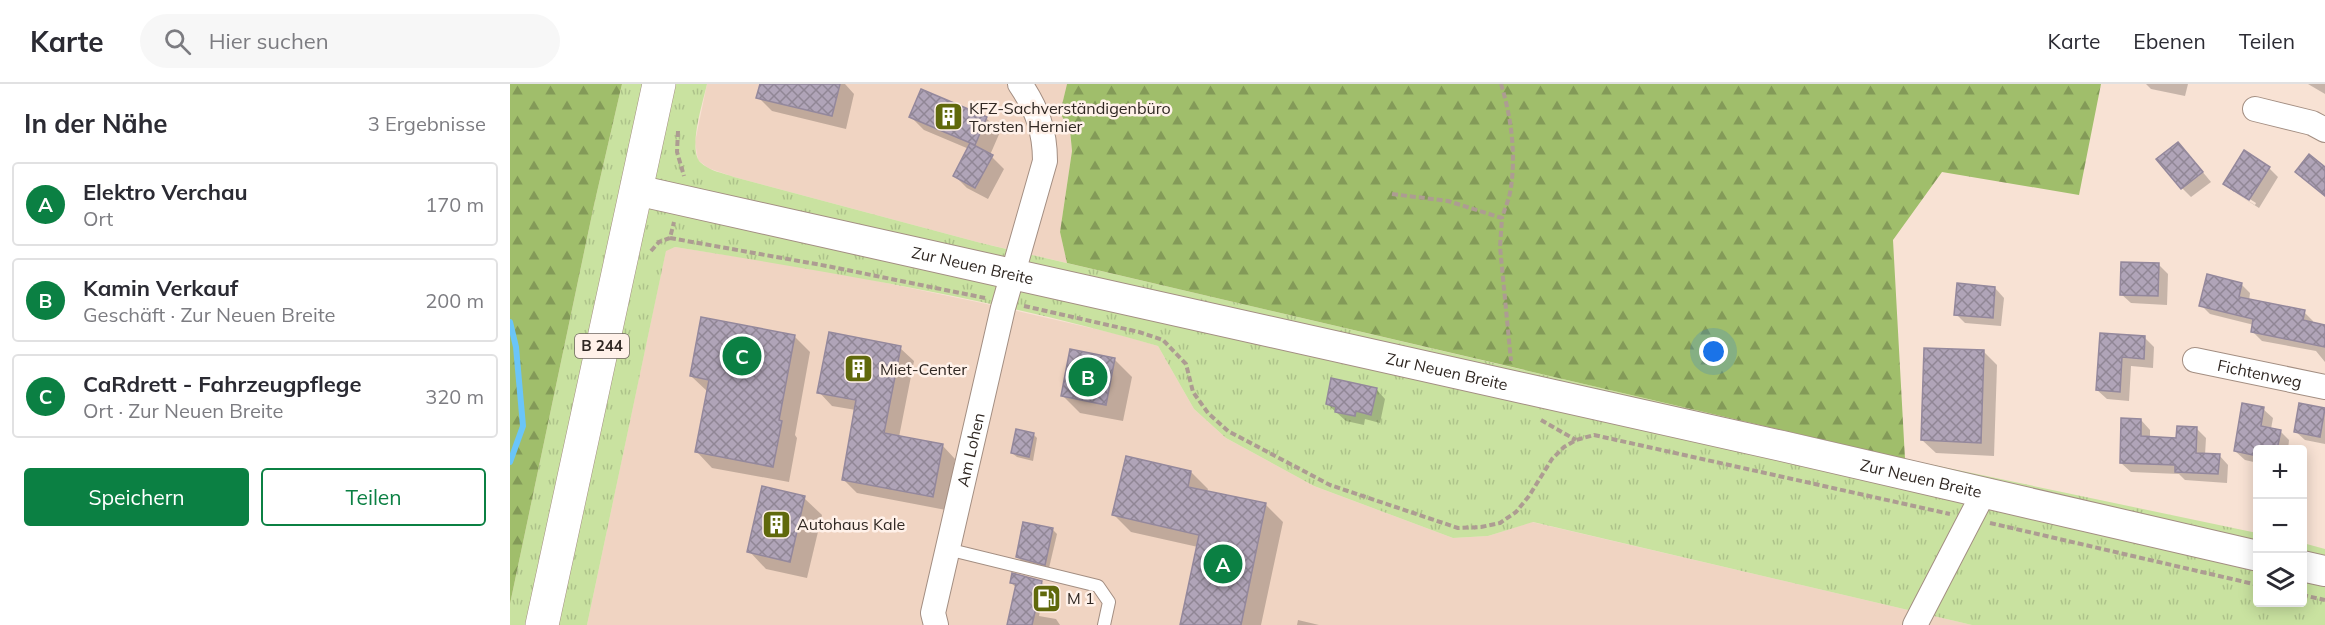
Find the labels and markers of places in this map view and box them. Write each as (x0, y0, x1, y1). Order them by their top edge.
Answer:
place label: KFZ-Sachverständigenbüro Torsten Hernier (969, 98, 1171, 136)
building icon: KFZ-Sachverständigenbüro Torsten Hernier (932, 101, 964, 133)
pin: C (722, 334, 762, 378)
building icon: Miet-Center (843, 353, 875, 385)
pin: B (1068, 354, 1108, 400)
place label: Miet-Center (880, 359, 967, 379)
building icon: Autohaus Kale (760, 508, 792, 540)
place label: Autohaus Kale (797, 514, 905, 534)
pin: A (1204, 542, 1242, 586)
fuel station icon: M 1 (1030, 582, 1062, 614)
place label: M 1 (1067, 588, 1095, 608)

